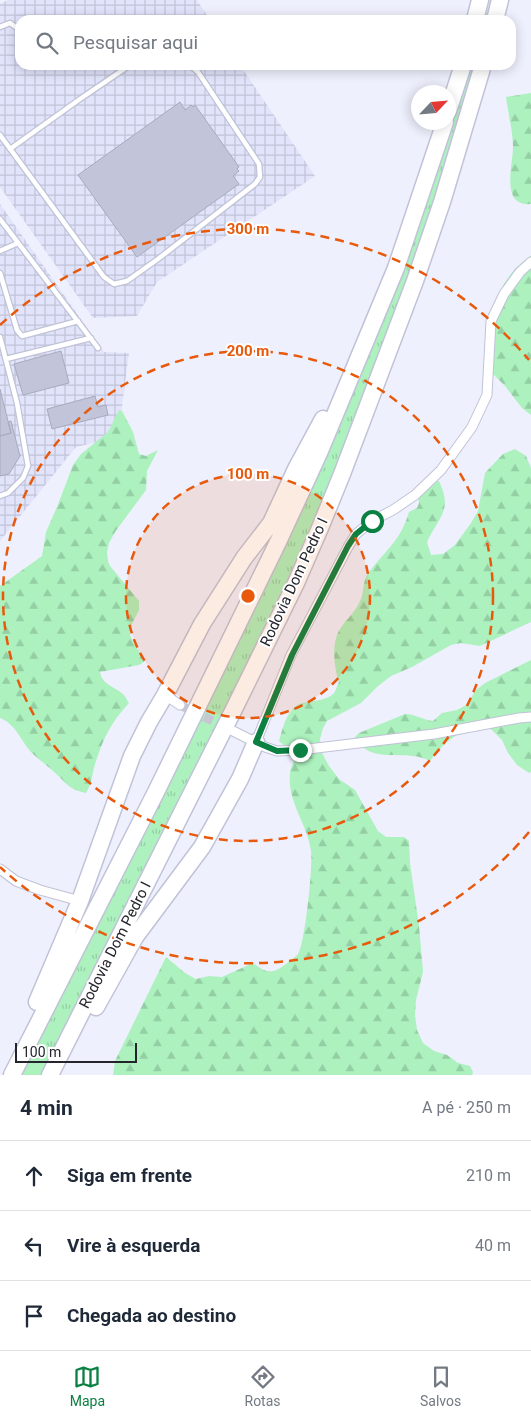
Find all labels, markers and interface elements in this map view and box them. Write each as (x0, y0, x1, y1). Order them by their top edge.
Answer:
search box (15, 15, 516, 70)
icon: search (33, 29, 61, 57)
text: Pesquisar aqui (73, 31, 198, 54)
north arrow (411, 85, 456, 130)
text: 300 m (227, 220, 269, 238)
text: 200 m (227, 342, 269, 360)
text: 100 m (227, 465, 269, 483)
route start (361, 510, 384, 533)
street label: Rodovia Dom Pedro I (256, 515, 332, 649)
centre of rings (239, 587, 257, 605)
route end (289, 739, 312, 762)
street label: Rodovia Dom Pedro I (75, 879, 155, 1011)
scale bar (15, 1040, 138, 1063)
text: 100 m (22, 1044, 61, 1060)
text: 4 min (20, 1096, 73, 1120)
text: A pé · 250 m (422, 1098, 511, 1117)
icon: ahead (20, 1162, 48, 1190)
text: Siga em frente (67, 1164, 192, 1187)
text: 210 m (466, 1166, 511, 1185)
icon: left (20, 1232, 48, 1260)
text: Vire à esquerda (67, 1234, 200, 1257)
text: 40 m (475, 1236, 511, 1255)
icon: arrive (20, 1302, 48, 1330)
text: Chegada ao destino (67, 1304, 236, 1327)
tab: Mapa (70, 1363, 105, 1409)
tab: Rotas (245, 1363, 281, 1409)
tab: Salvos (420, 1363, 461, 1409)

